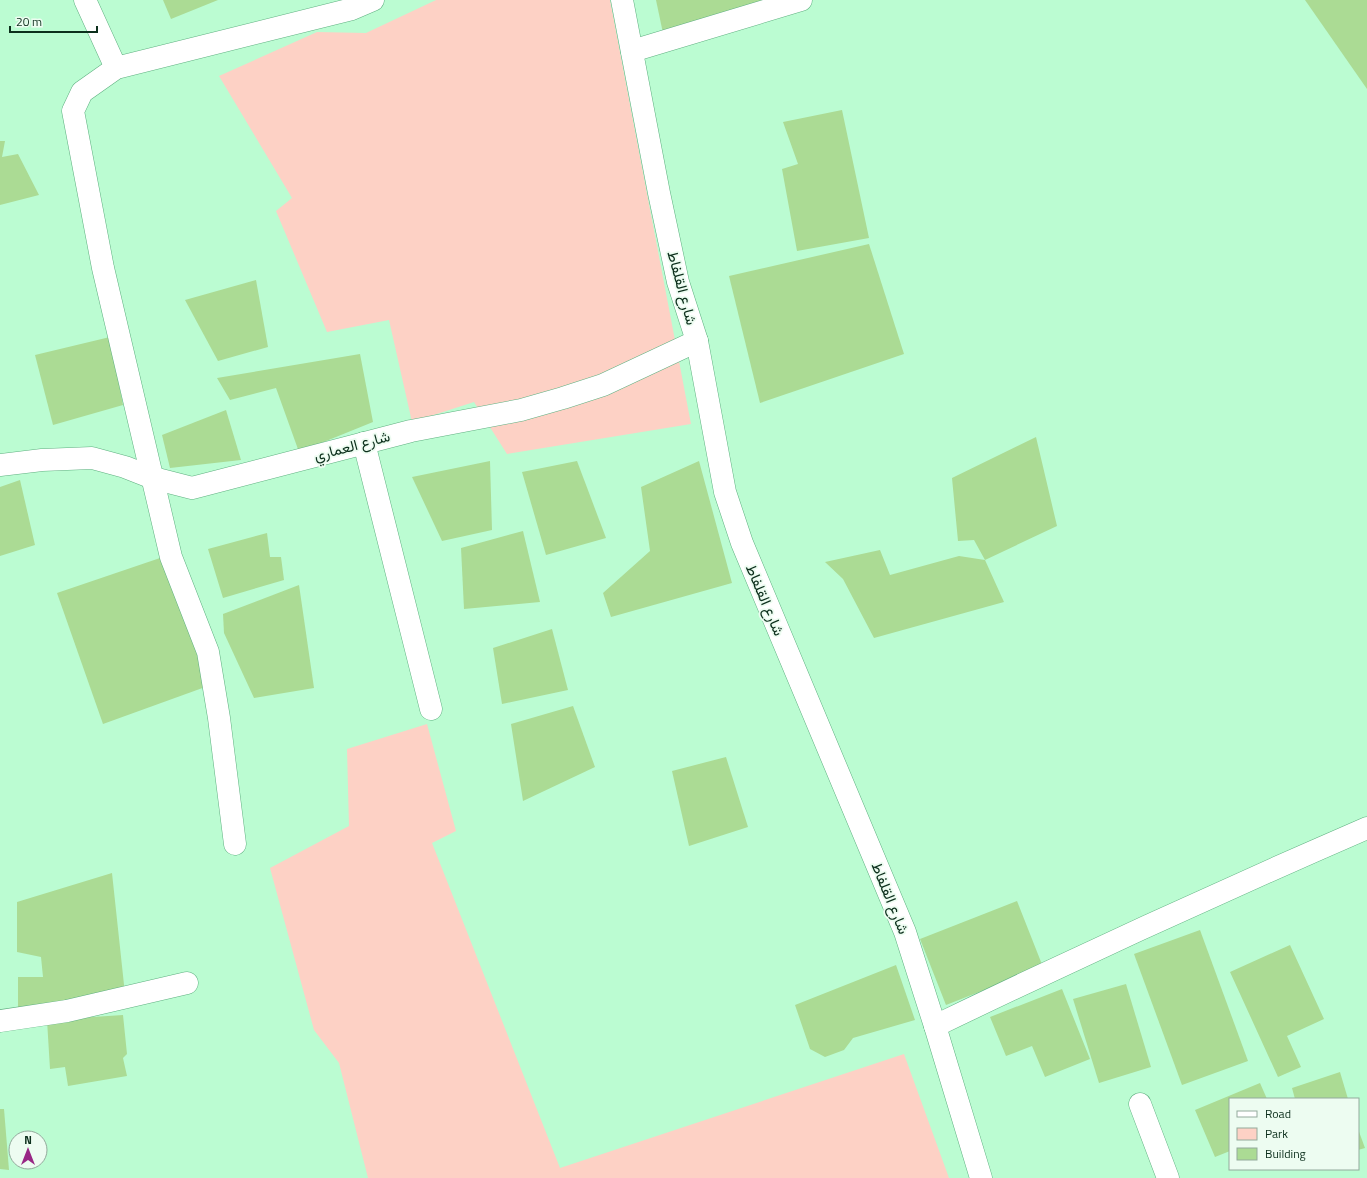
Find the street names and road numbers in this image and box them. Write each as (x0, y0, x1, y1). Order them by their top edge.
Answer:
street label: شارع القلفاط (662, 248, 703, 328)
street label: شارع العماري (311, 424, 393, 469)
street label: شارع القلفاط (740, 560, 791, 639)
street label: شارع القلفاط (866, 858, 915, 938)

